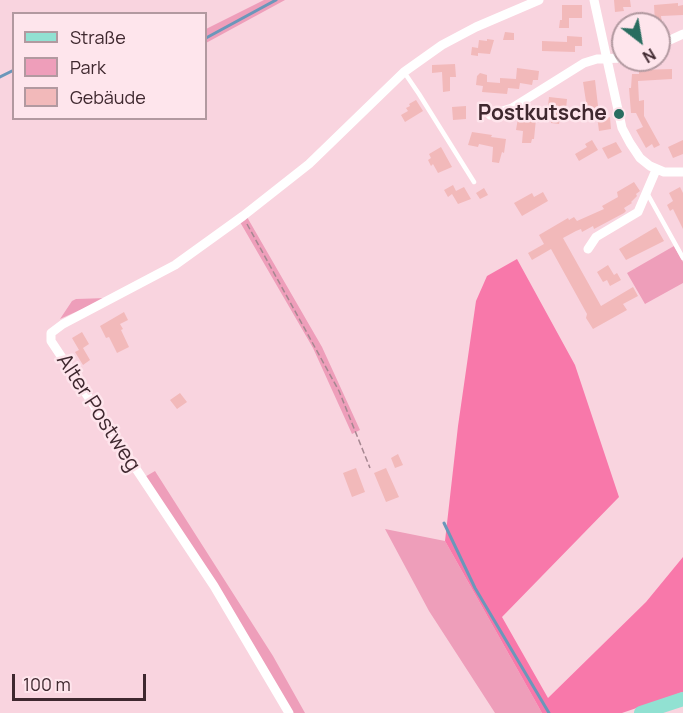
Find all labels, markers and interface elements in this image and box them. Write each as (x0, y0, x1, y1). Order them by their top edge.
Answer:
legend (12, 12, 207, 120)
north arrow (611, 12, 671, 72)
text: Straße (70, 25, 126, 49)
text: N (639, 43, 660, 68)
text: Park (70, 55, 106, 79)
text: Gebäude (70, 85, 146, 109)
place label: Postkutsche (478, 101, 607, 127)
marker: Postkutsche (612, 107, 626, 121)
street label: Alter Postweg (51, 350, 145, 476)
scale bar (15, 662, 148, 700)
text: 100 m (23, 672, 71, 696)

